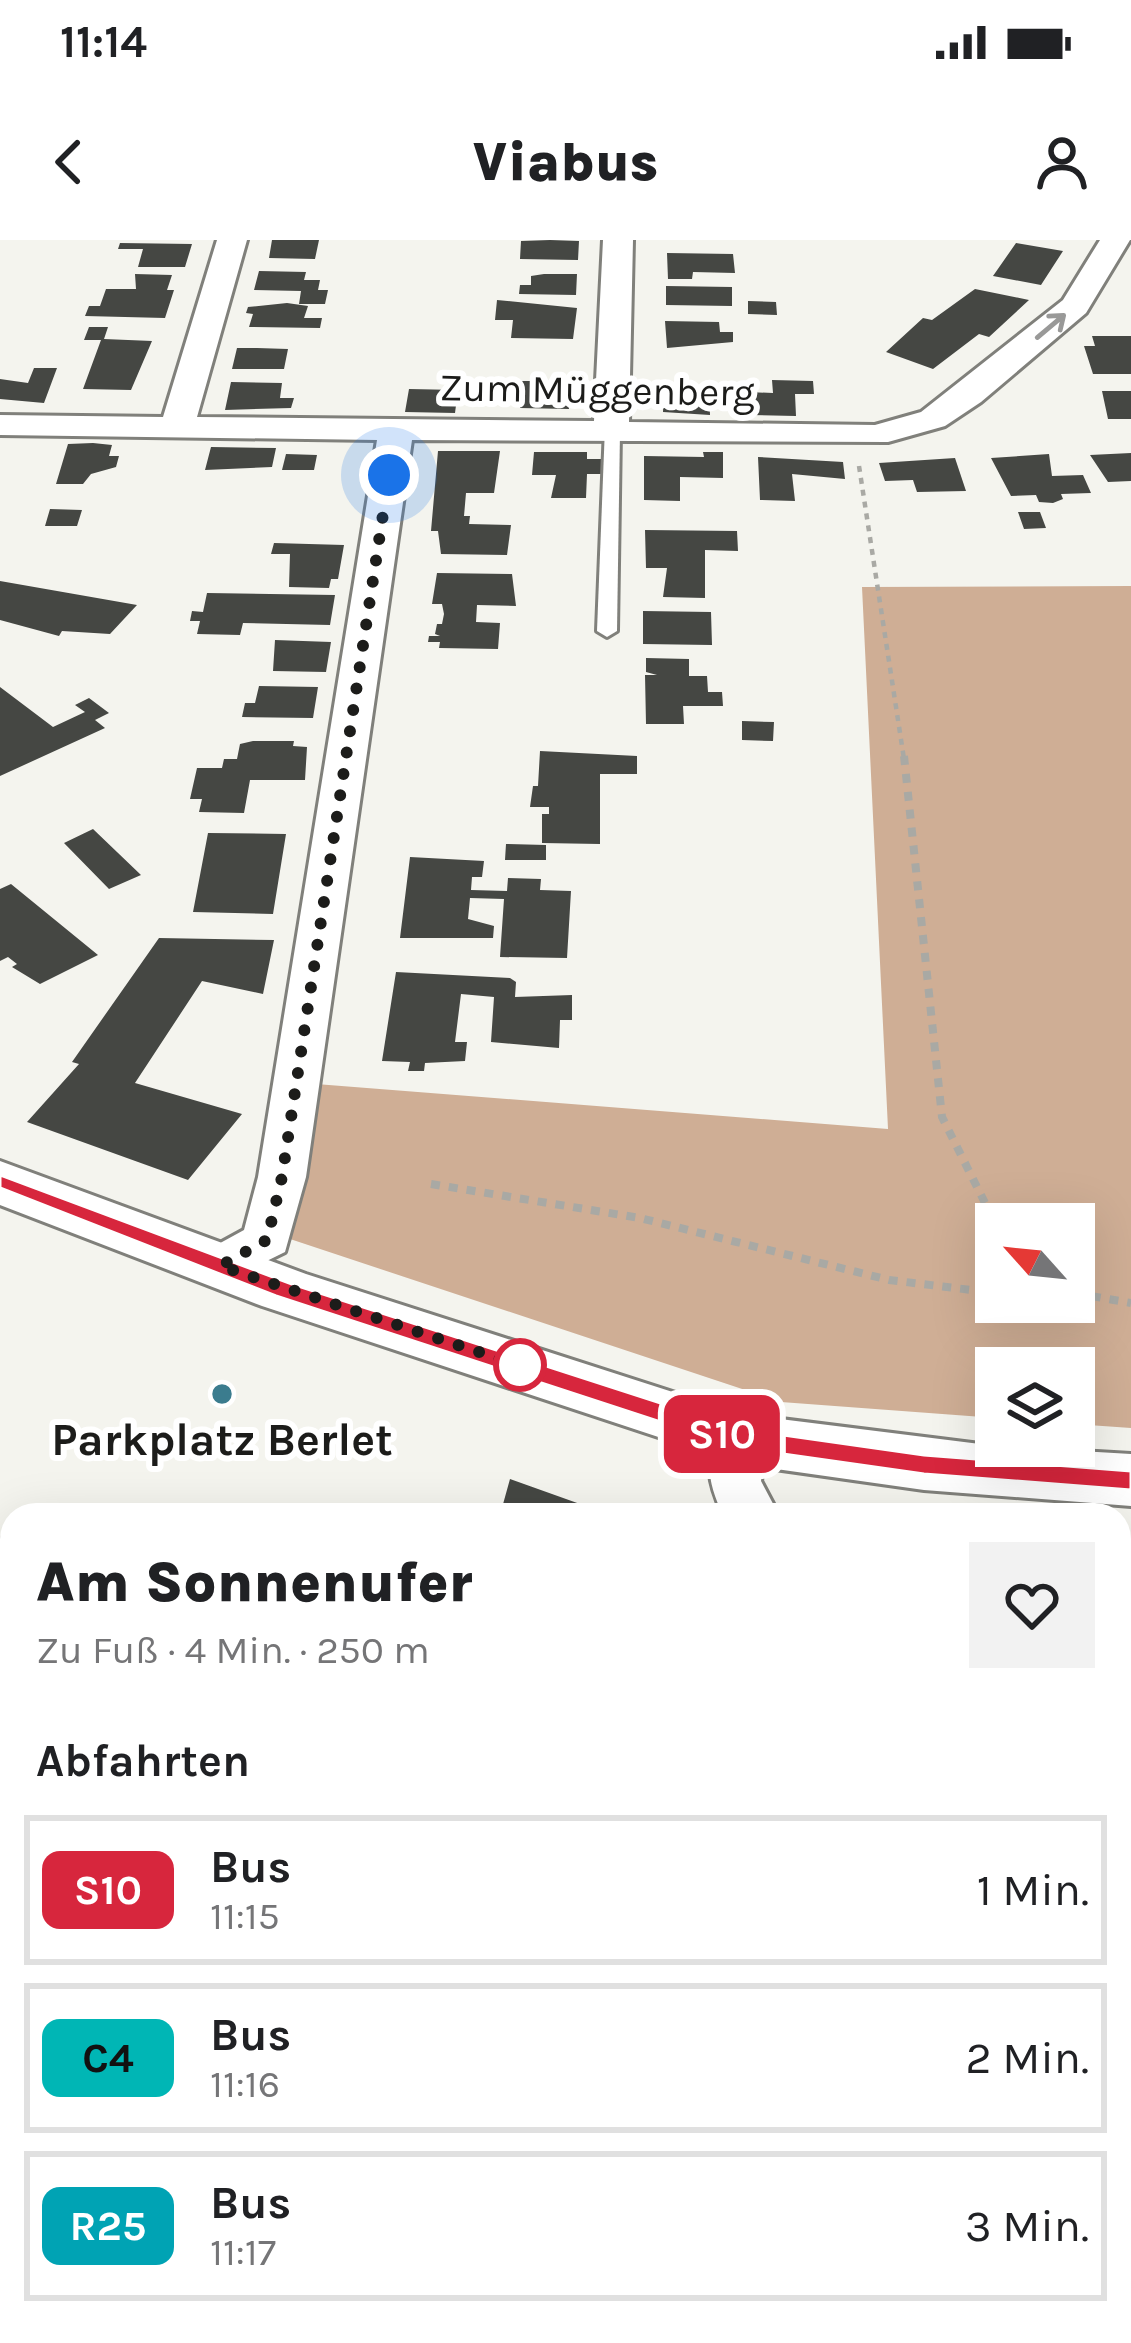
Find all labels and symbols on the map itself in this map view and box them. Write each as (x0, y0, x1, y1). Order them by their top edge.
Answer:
one-way arrow (1035, 312, 1066, 340)
street label: Zum Müggenberg (439, 364, 755, 416)
your location (359, 445, 419, 505)
north arrow (975, 1203, 1095, 1323)
unlabelled marker (495, 1340, 545, 1390)
marker: Parkplatz Berlet (209, 1381, 235, 1407)
line badge: S10 (653, 1395, 791, 1473)
place label: Parkplatz Berlet (51, 1414, 393, 1466)

